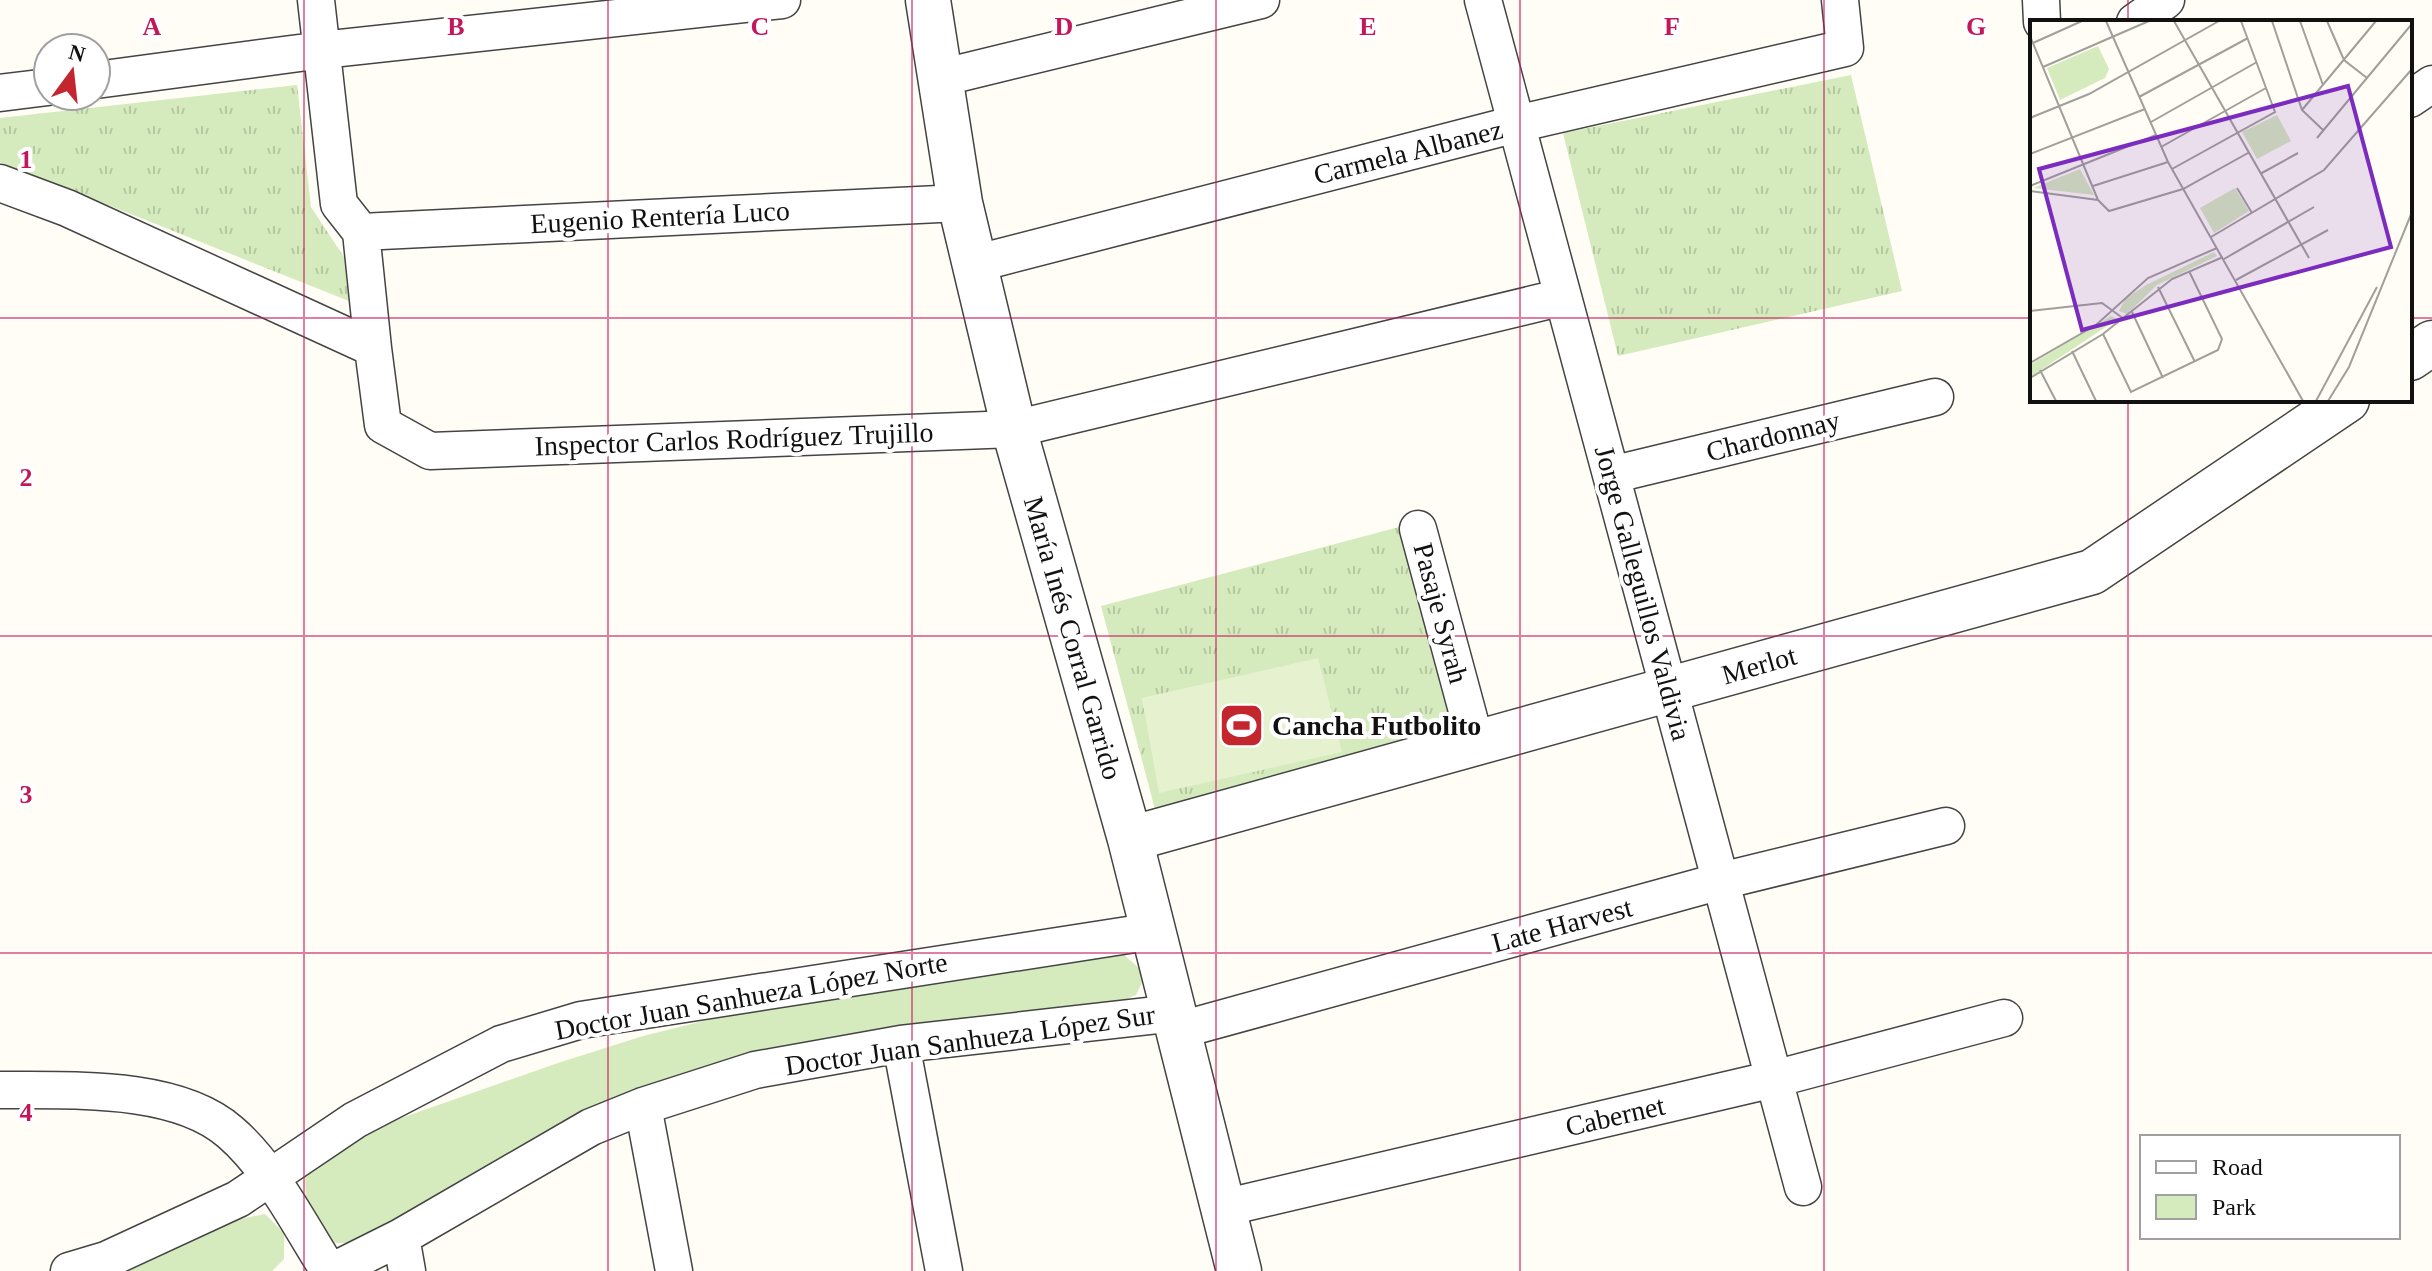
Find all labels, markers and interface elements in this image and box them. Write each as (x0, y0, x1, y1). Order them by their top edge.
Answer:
text: A (143, 12, 162, 41)
text: B (447, 12, 465, 41)
text: C (751, 12, 769, 41)
text: D (1055, 12, 1073, 41)
text: E (1359, 12, 1377, 41)
text: F (1664, 12, 1680, 41)
text: G (1966, 12, 1986, 41)
inset map (2030, 20, 2412, 402)
north arrow (32, 32, 112, 112)
text: N (66, 39, 88, 67)
street label: Carmela Albanez (1310, 114, 1506, 190)
text: 1 (20, 145, 33, 174)
street label: Eugenio Rentería Luco (530, 195, 790, 239)
street label: Chardonnay (1703, 404, 1843, 468)
street label: Inspector Carlos Rodríguez Trujillo (534, 417, 934, 461)
street label: Jorge Galleguillos Valdivia (1589, 442, 1697, 744)
text: 2 (20, 463, 33, 492)
street label: María Inés Corral Garrido (1018, 493, 1128, 783)
street label: Pasaje Syrah (1407, 540, 1475, 686)
street label: Merlot (1718, 640, 1800, 690)
sports icon: Cancha Futbolito (1217, 701, 1265, 749)
place label: Cancha Futbolito (1272, 710, 1481, 741)
text: 3 (20, 780, 33, 809)
street label: Late Harvest (1489, 891, 1636, 959)
street label: Doctor Juan Sanhueza López Norte (552, 946, 950, 1046)
street label: Doctor Juan Sanhueza López Sur (783, 999, 1158, 1081)
street label: Cabernet (1562, 1089, 1668, 1142)
text: 4 (20, 1098, 33, 1127)
legend (2140, 1135, 2400, 1239)
text: Road (2212, 1154, 2263, 1180)
text: Park (2212, 1194, 2256, 1220)

